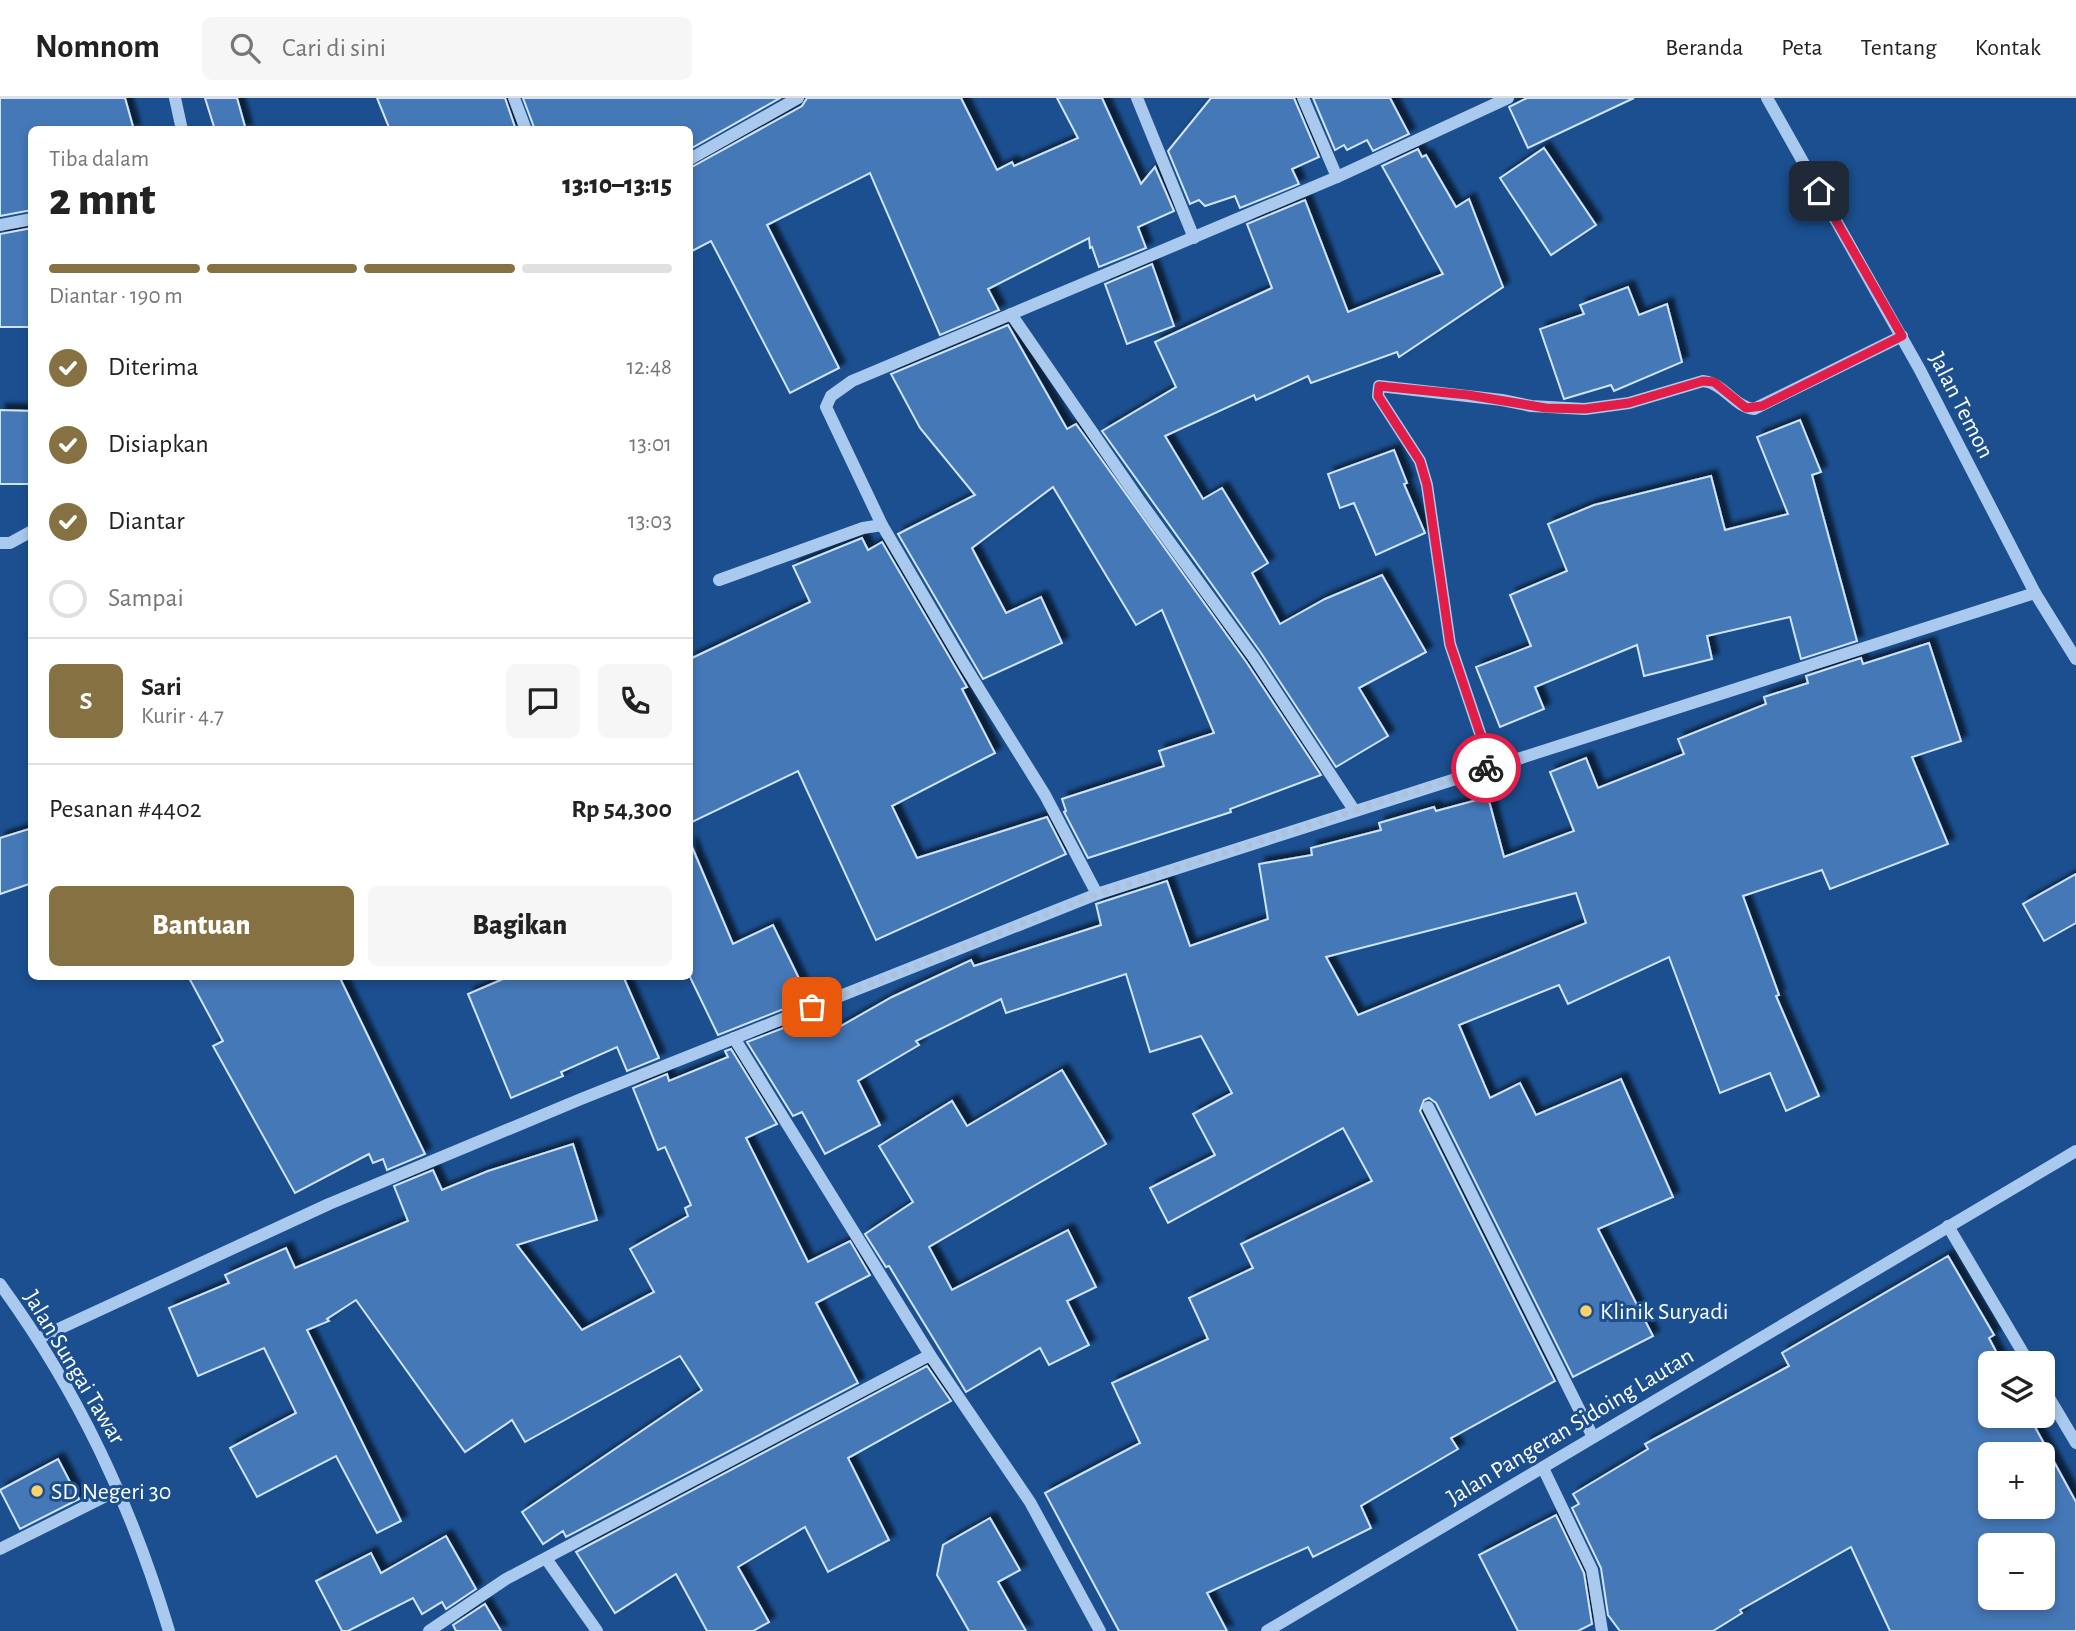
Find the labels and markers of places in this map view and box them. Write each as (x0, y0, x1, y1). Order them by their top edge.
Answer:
pin (1789, 161, 1849, 221)
pin (782, 977, 842, 1037)
place label: Klinik Suryadi (1600, 1300, 1729, 1324)
marker: Klinik Suryadi (1578, 1303, 1594, 1319)
place label: SD Negeri 30 (51, 1480, 171, 1504)
marker: SD Negeri 30 (29, 1483, 45, 1499)

